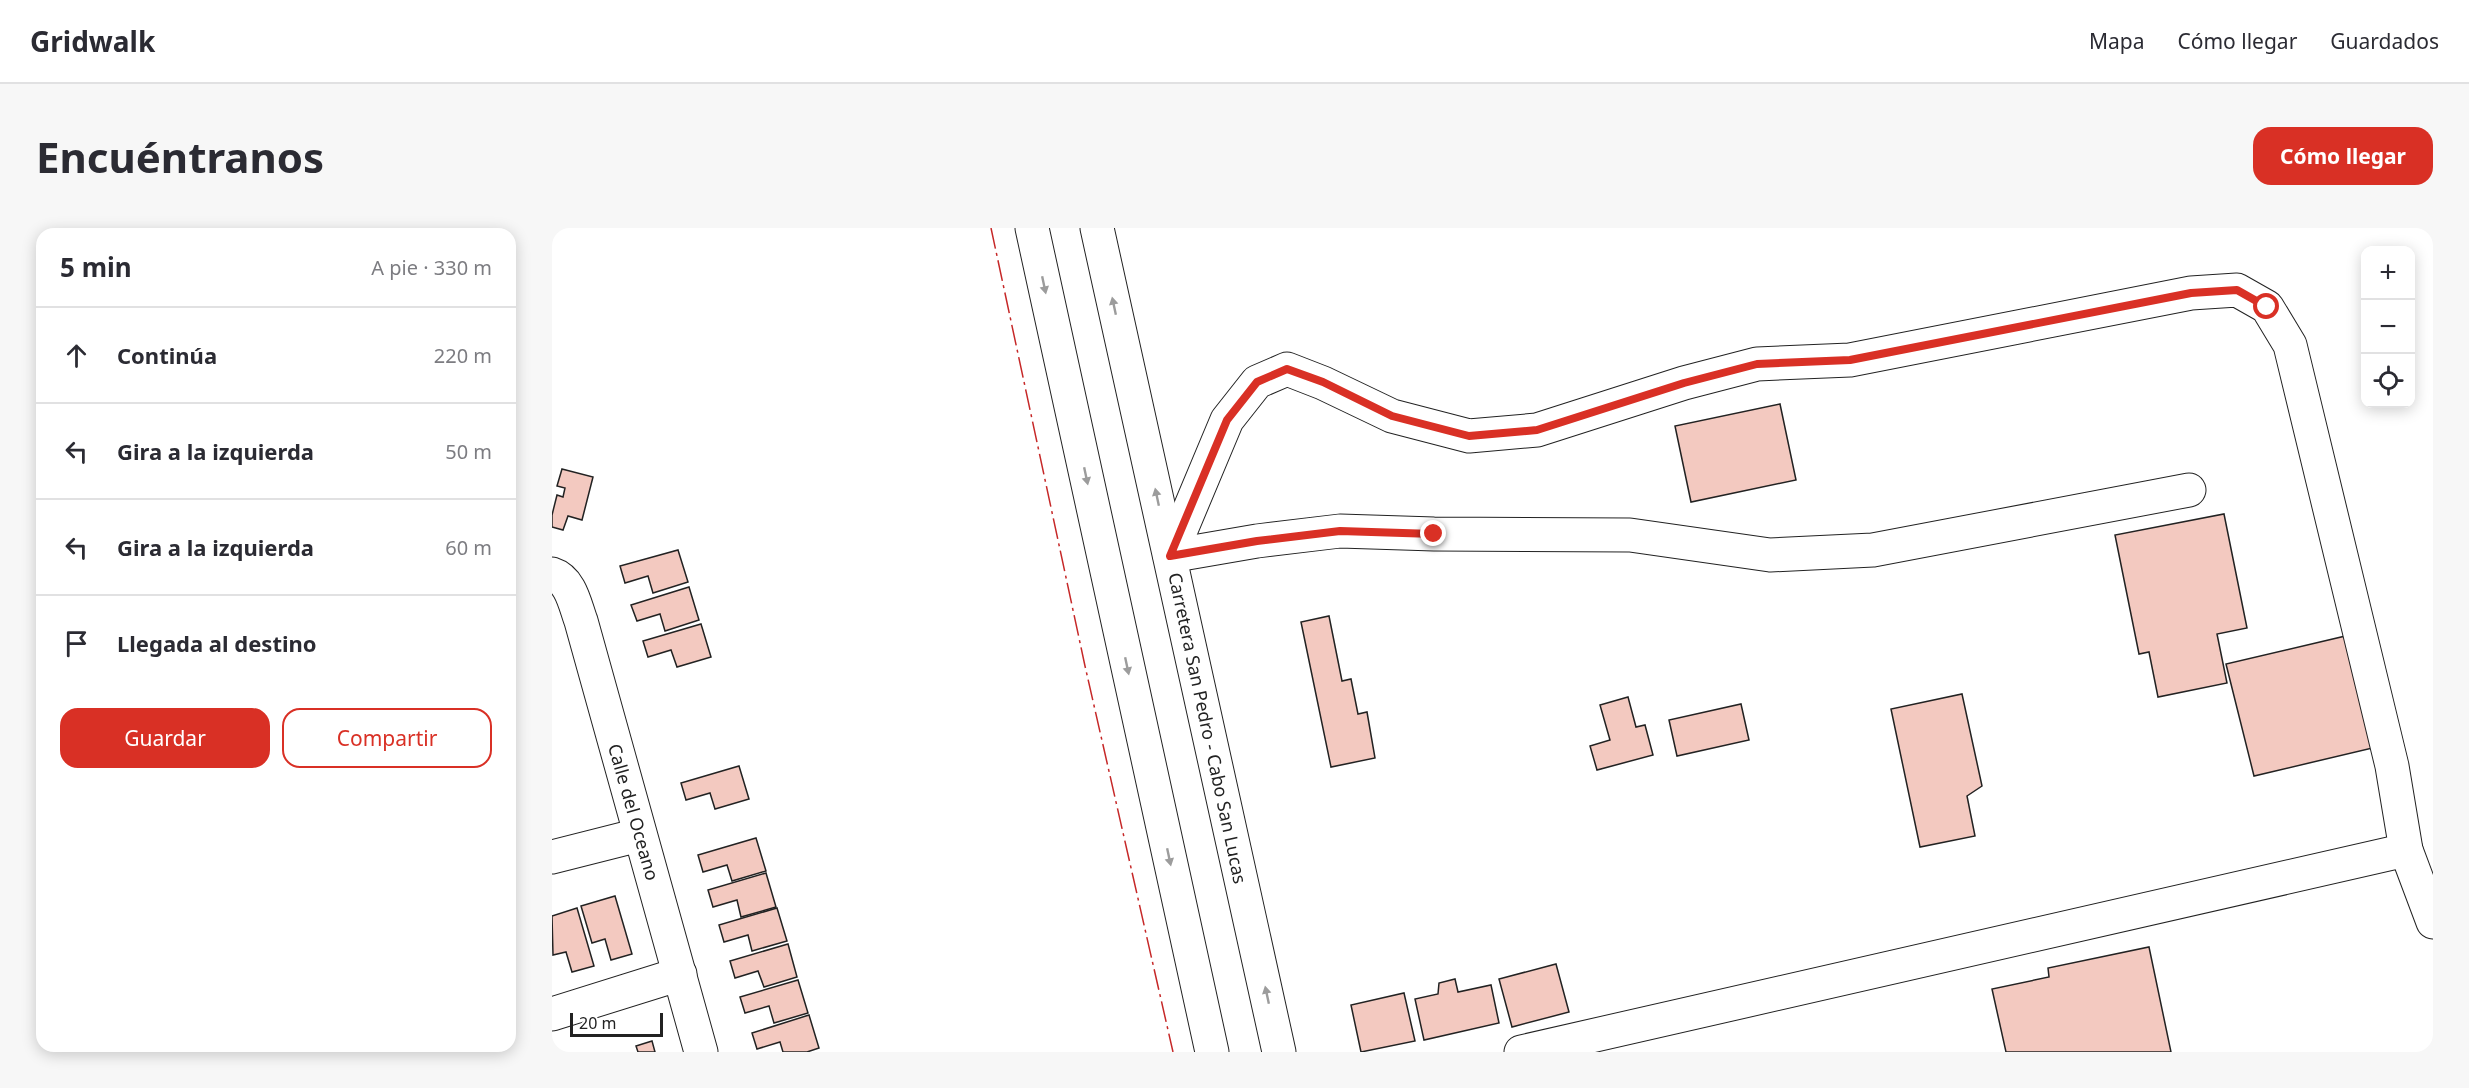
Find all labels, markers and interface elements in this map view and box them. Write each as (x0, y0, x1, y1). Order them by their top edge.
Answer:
text: Gridwalk (30, 22, 155, 60)
text: Mapa (2089, 27, 2144, 55)
text: Cómo llegar (2177, 27, 2297, 55)
text: Guardados (2330, 27, 2439, 55)
button: Cómo llegar (2253, 127, 2433, 185)
text: Encuéntranos (36, 128, 324, 185)
map controls (2361, 246, 2415, 408)
button: + (2361, 246, 2415, 300)
text: 5 min (60, 249, 132, 285)
text: A pie · 330 m (371, 254, 492, 281)
one-way arrow (1040, 276, 1050, 294)
route start (2253, 293, 2279, 319)
one-way arrow (1109, 297, 1119, 316)
button: − (2361, 300, 2415, 354)
icon: ahead (60, 339, 93, 372)
text: Continúa (117, 340, 217, 370)
text: 220 m (434, 342, 492, 369)
button: locate (2361, 354, 2415, 408)
icon: left (60, 435, 93, 468)
text: Gira a la izquierda (117, 436, 314, 466)
text: 50 m (445, 438, 492, 465)
one-way arrow (1082, 466, 1091, 485)
one-way arrow (1151, 488, 1161, 506)
route end (1420, 520, 1446, 546)
icon: left (60, 531, 93, 564)
text: Gira a la izquierda (117, 532, 314, 562)
text: 60 m (445, 534, 492, 561)
street label: Carretera San Pedro - Cabo San Lucas (1163, 570, 1253, 886)
icon: arrive (60, 627, 93, 660)
text: Llegada al destino (117, 628, 317, 658)
one-way arrow (1123, 657, 1133, 675)
button: Guardar (60, 708, 270, 768)
button: Compartir (282, 708, 492, 768)
street label: Calle del Oceano (603, 741, 665, 883)
one-way arrow (1165, 847, 1174, 866)
one-way arrow (1261, 986, 1271, 1004)
scale bar (570, 1010, 663, 1038)
text: 20 m (579, 1012, 616, 1034)

